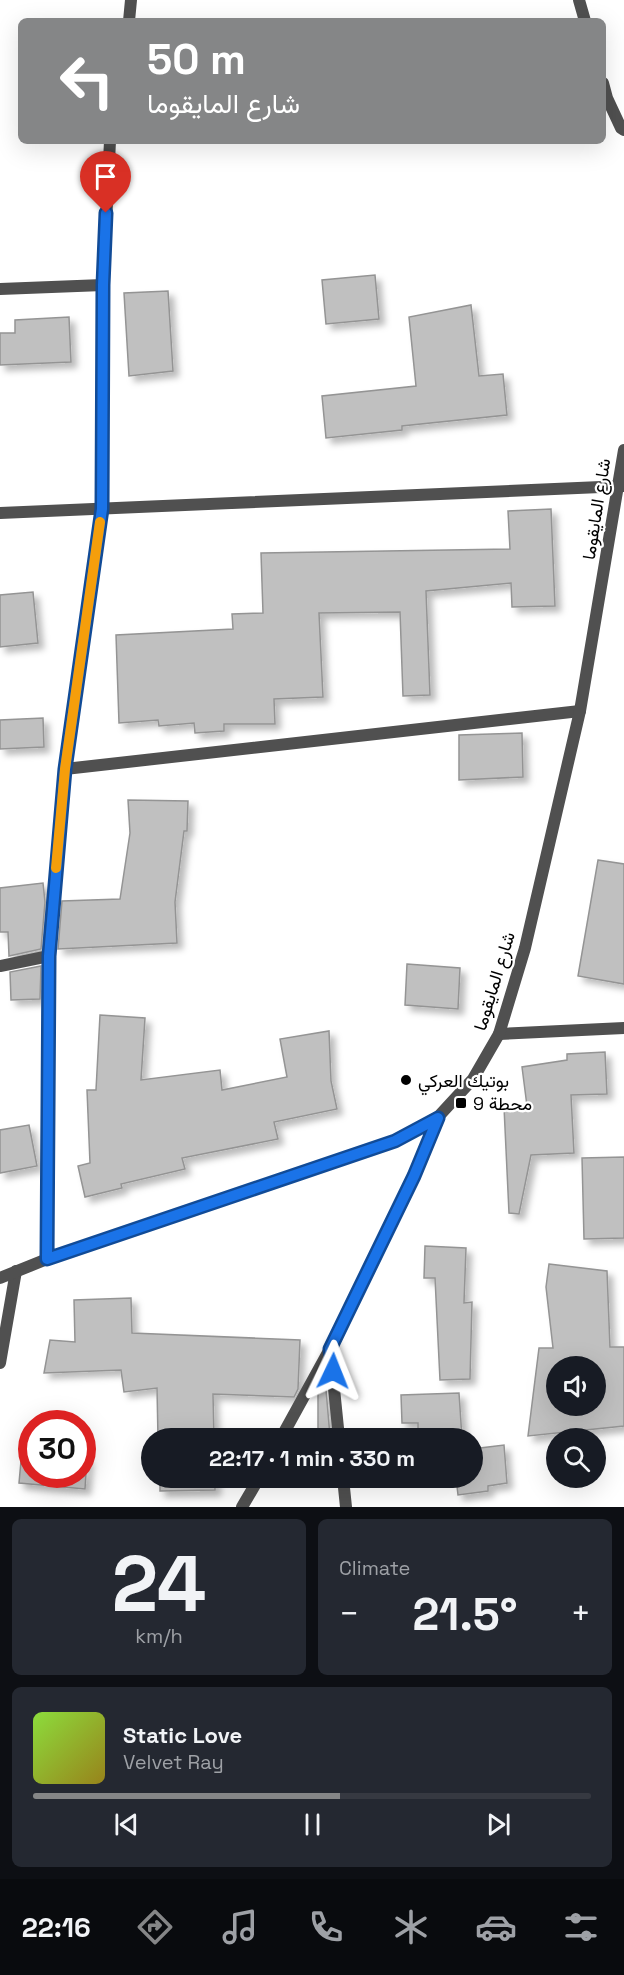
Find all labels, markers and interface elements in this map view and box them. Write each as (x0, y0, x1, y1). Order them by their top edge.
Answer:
text: 50 m (147, 33, 246, 86)
icon: left (48, 42, 126, 120)
text: شارع المايقوما (147, 86, 300, 121)
pin (80, 151, 131, 213)
icon: arrive (89, 160, 122, 193)
street label: شارع المايقوما (577, 457, 616, 561)
street label: شارع المايقوما (468, 929, 521, 1033)
place label: بوتيك العركي (418, 1069, 509, 1096)
marker: بوتيك العركي (399, 1073, 413, 1087)
place label: محطة 9 (473, 1092, 532, 1115)
marker: محطة 9 (454, 1096, 468, 1110)
position arrow (301, 1339, 365, 1403)
map controls (546, 1356, 606, 1488)
button: sound (546, 1356, 606, 1416)
speed limit sign: 30 (18, 1410, 96, 1488)
button: search (546, 1428, 606, 1488)
text: 22:17 · 1 min · 330 m (209, 1444, 415, 1472)
text: 24 (112, 1534, 206, 1634)
text: Climate (339, 1555, 410, 1581)
text: 21.5° (412, 1586, 518, 1643)
text: − (339, 1593, 359, 1635)
text: + (571, 1593, 591, 1635)
text: km/h (135, 1623, 183, 1649)
text: Static Love (123, 1721, 242, 1749)
text: Velvet Ray (123, 1749, 224, 1775)
icon: previous (110, 1808, 143, 1841)
icon: pause (296, 1808, 329, 1841)
icon: next (482, 1808, 515, 1841)
icon: directions (134, 1906, 176, 1948)
icon: music (219, 1906, 261, 1948)
icon: phone (305, 1906, 347, 1948)
icon: climate (390, 1906, 432, 1948)
icon: car (475, 1906, 517, 1948)
icon: filters (560, 1906, 602, 1948)
text: 22:16 (22, 1910, 91, 1945)

